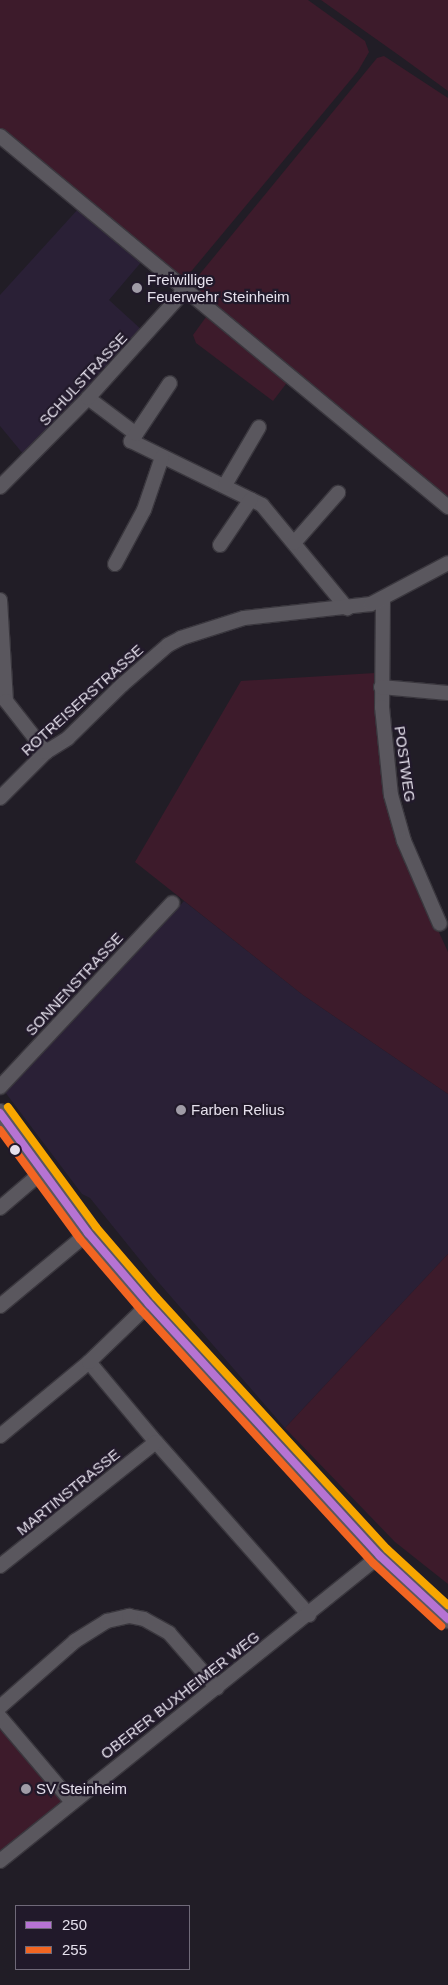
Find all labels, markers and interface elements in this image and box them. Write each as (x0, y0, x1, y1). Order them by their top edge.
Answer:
place label: Freiwillige Feuerwehr Steinheim (147, 270, 290, 305)
marker: Freiwillige Feuerwehr Steinheim (131, 282, 143, 294)
street label: SCHULSTRASSE (35, 329, 131, 429)
street label: ROTREISERSTRASSE (17, 641, 147, 759)
street label: POSTWEG (391, 725, 419, 803)
street label: SONNENSTRASSE (22, 929, 126, 1039)
place label: Farben Relius (191, 1101, 284, 1119)
marker: Farben Relius (175, 1104, 187, 1116)
unlabelled marker (10, 1145, 20, 1155)
street label: MARTINSTRASSE (13, 1445, 123, 1539)
street label: OBERER BUXHEIMER WEG (97, 1627, 263, 1763)
place label: SV Steinheim (36, 1780, 127, 1798)
marker: SV Steinheim (20, 1783, 32, 1795)
legend (15, 1905, 190, 1970)
text: 250 (62, 1916, 87, 1933)
text: 255 (62, 1941, 87, 1958)

